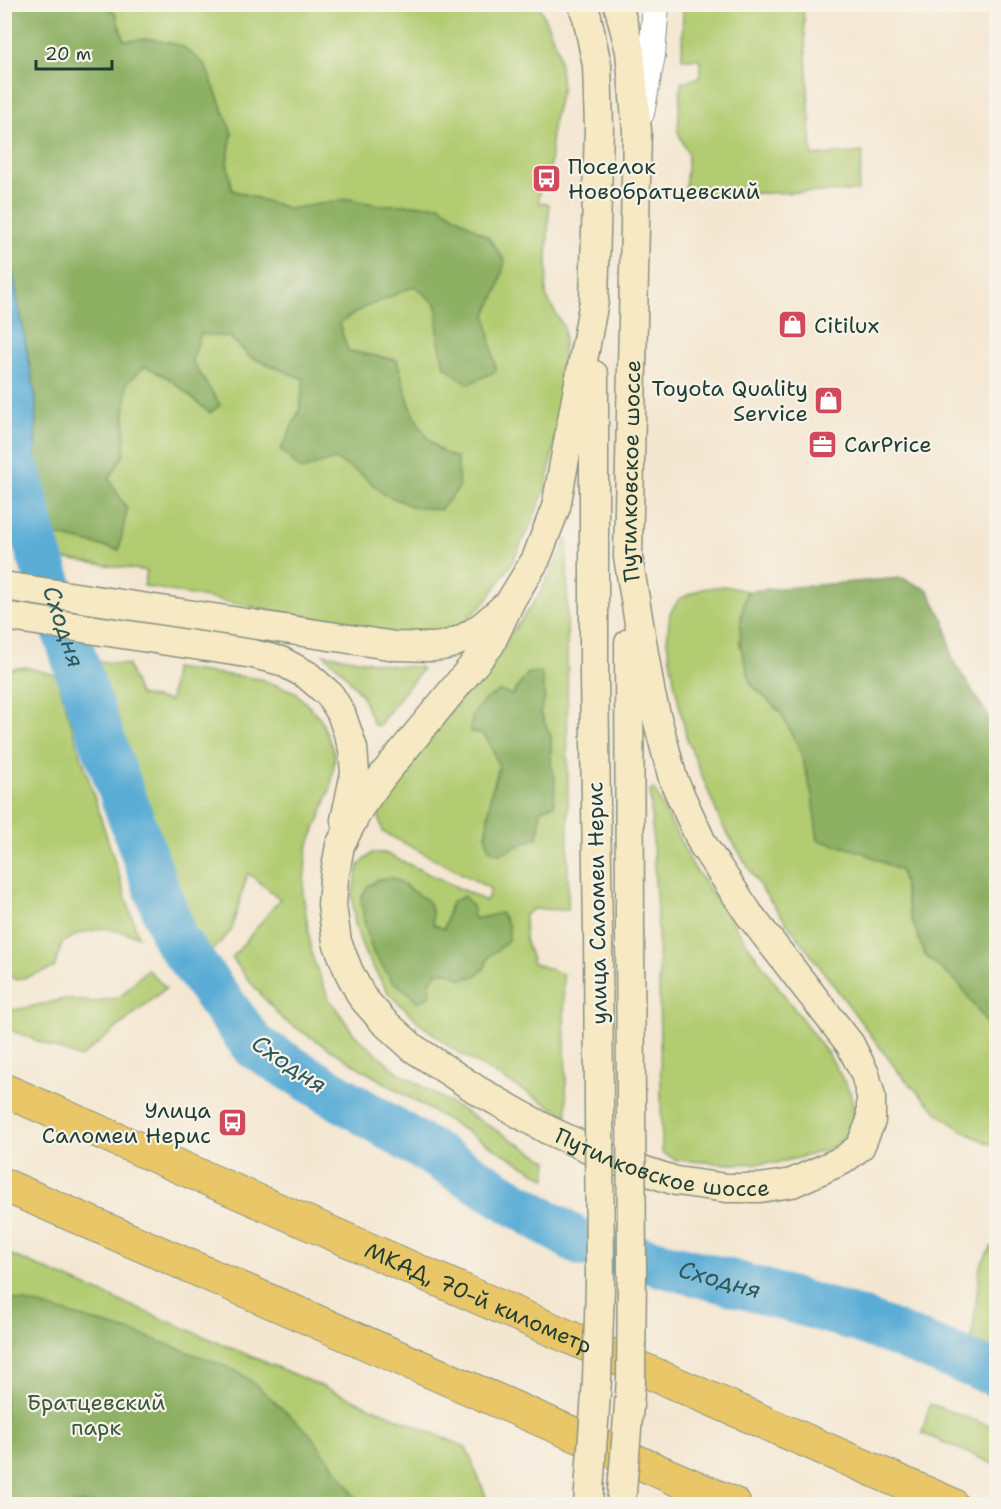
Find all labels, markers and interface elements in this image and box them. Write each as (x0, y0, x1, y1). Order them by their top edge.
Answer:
scale bar (36, 33, 112, 71)
text: 20 m (45, 42, 91, 66)
place label: Поселок Новобратцевский (568, 152, 760, 206)
bus stop icon: Поселок Новобратцевский (531, 163, 563, 195)
shop icon: Citilux (777, 309, 809, 341)
place label: Citilux (814, 311, 879, 340)
street label: Путилковское шоссе (613, 360, 647, 584)
place label: Toyota Quality Service (652, 374, 808, 428)
shop icon: Toyota Quality Service (813, 385, 845, 417)
office icon: CarPrice (807, 428, 839, 460)
place label: CarPrice (844, 430, 932, 459)
water label: Сходня (35, 581, 92, 671)
street label: улица Саломеи Нерис (580, 781, 614, 1025)
water label: Сходня (245, 1027, 333, 1101)
place label: Улица Саломеи Нерис (42, 1096, 211, 1150)
bus stop icon: Улица Саломеи Нерис (216, 1107, 248, 1139)
street label: Путилковское шоссе (551, 1121, 771, 1203)
street label: МКАД, 70-й километр (360, 1235, 597, 1360)
water label: Сходня (675, 1253, 765, 1306)
park label: Братцевский парк (27, 1388, 165, 1442)

